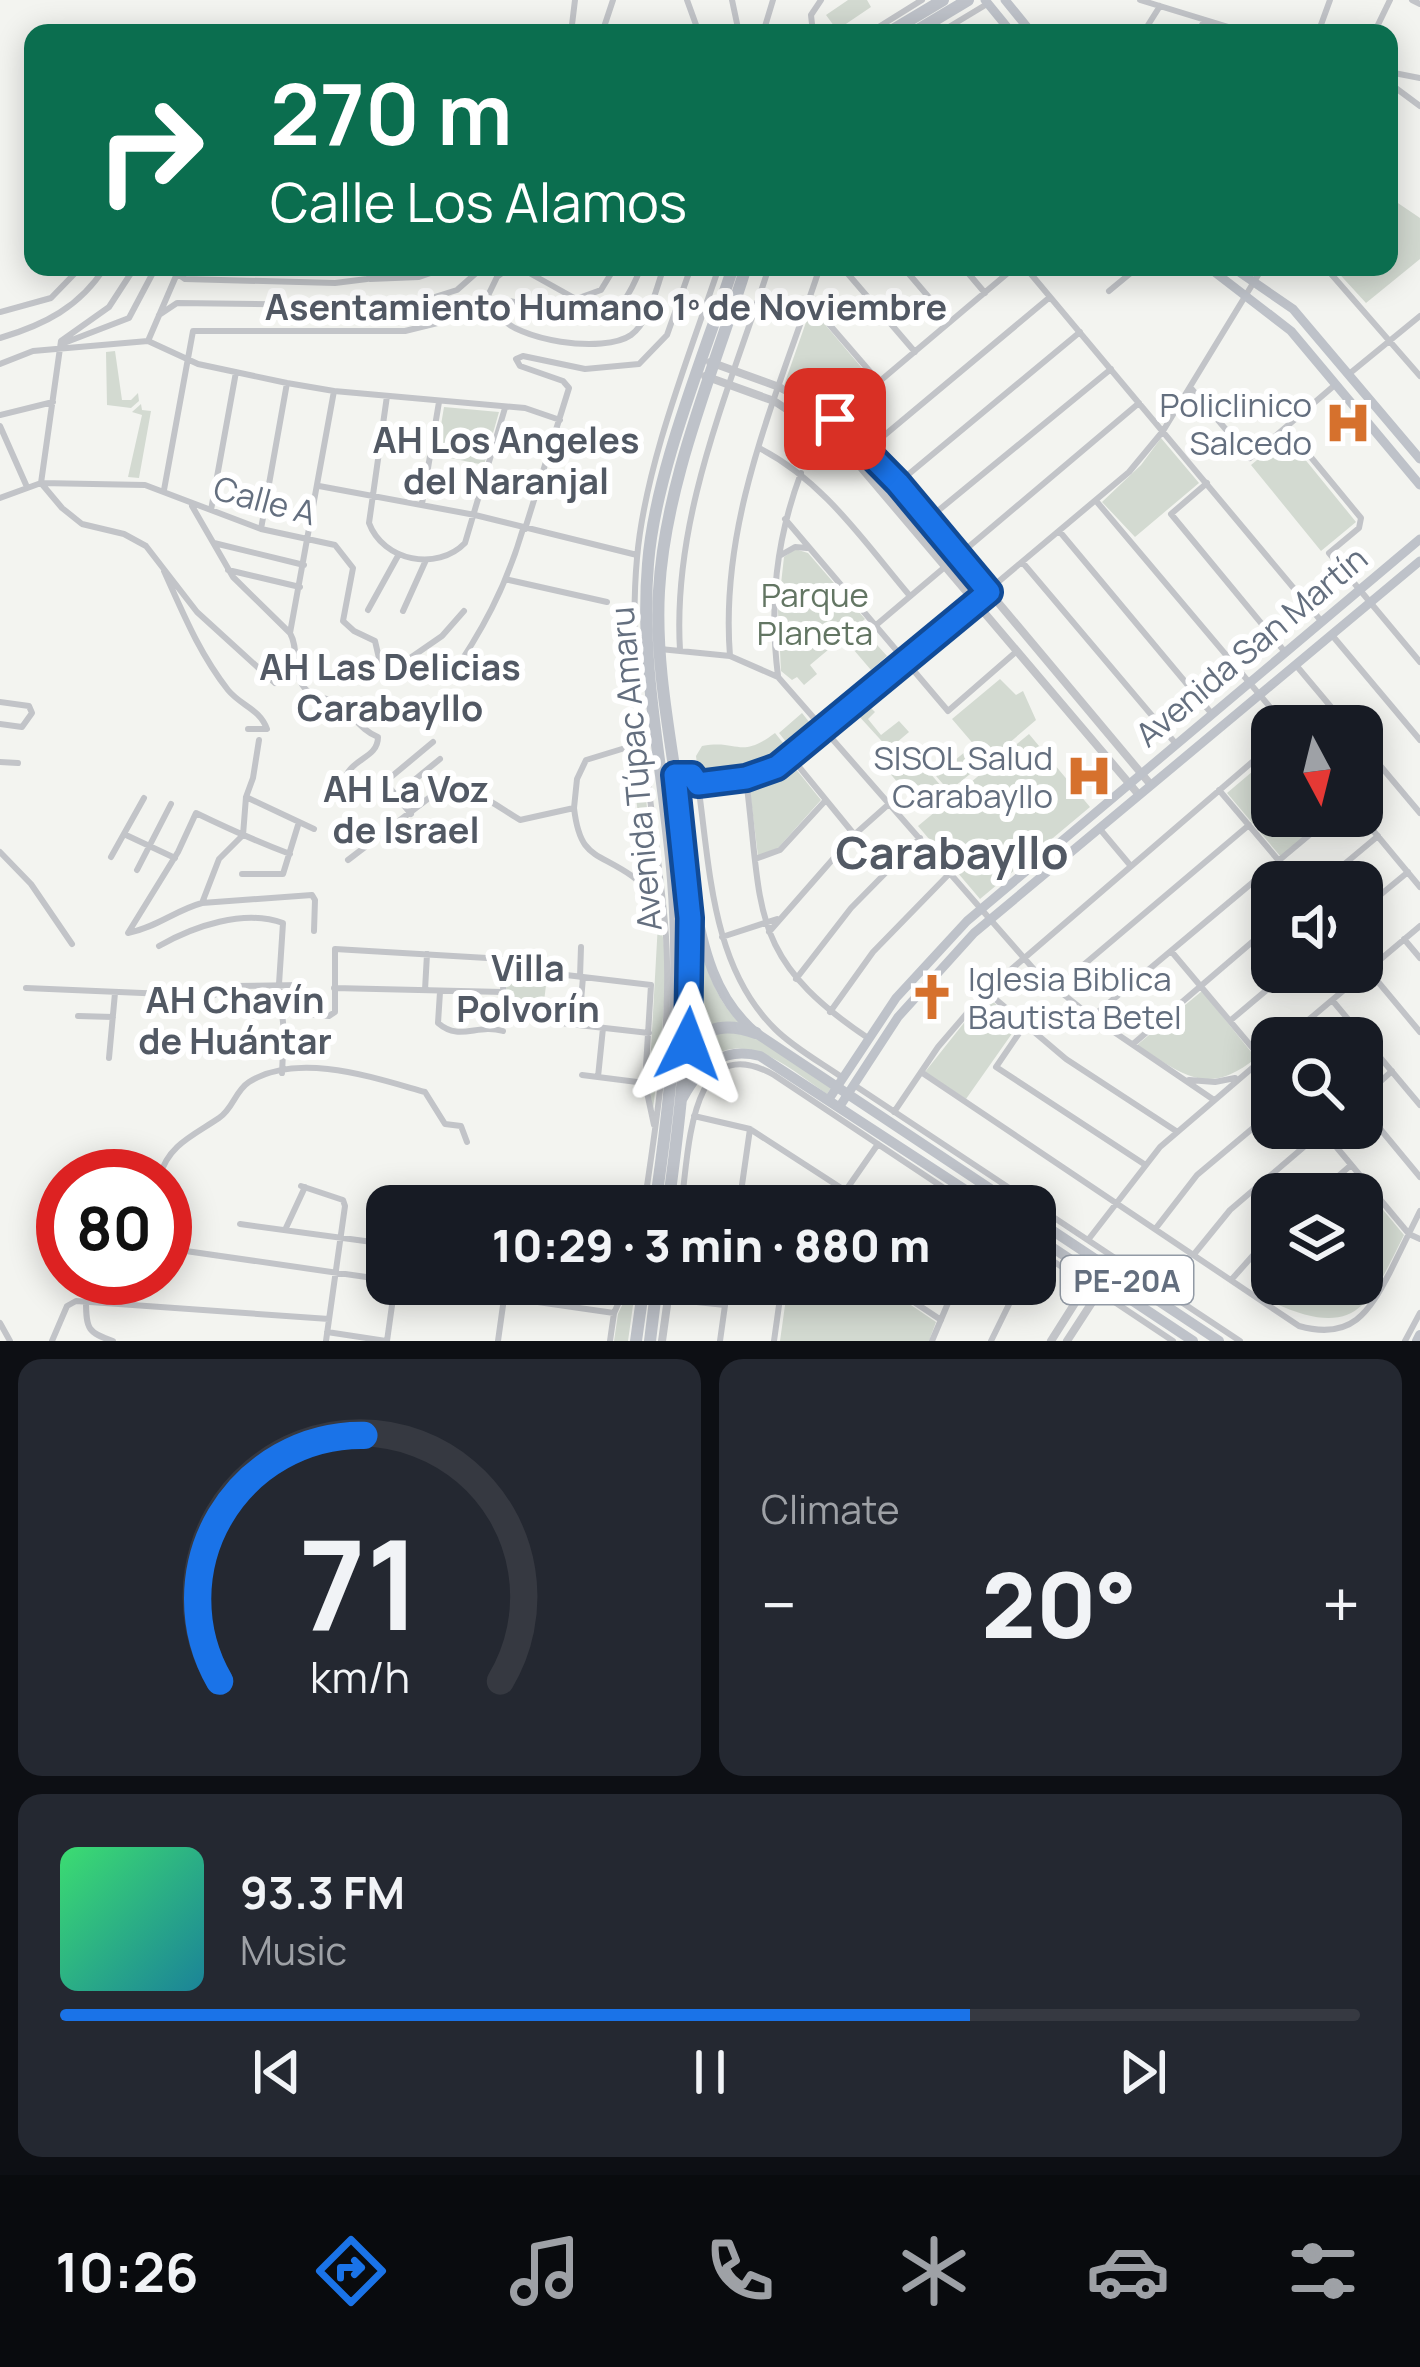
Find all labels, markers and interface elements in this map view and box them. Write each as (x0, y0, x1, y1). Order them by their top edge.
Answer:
text: 270 m (270, 55, 512, 170)
icon: right (72, 72, 228, 228)
text: Calle Los Alamos (270, 164, 687, 238)
district label: Asentamiento Humano 1º de Noviembre (265, 282, 947, 331)
pin (784, 368, 886, 470)
place label: Policlinico Salcedo (1159, 382, 1312, 465)
icon: arrive (802, 386, 868, 452)
hospital icon: Policlinico Salcedo (1323, 398, 1373, 448)
district label: AH Los Angeles del Naranjal (373, 415, 639, 505)
street label: Calle A (209, 465, 321, 535)
street label: Avenida San Martín (1126, 536, 1376, 756)
park label: Parque Planeta (757, 572, 873, 655)
street label: Avenida Túpac Amaru (598, 605, 672, 933)
district label: AH Las Delicias Carabayllo (259, 642, 521, 732)
north arrow (1251, 705, 1383, 837)
map controls (1251, 705, 1383, 1305)
place label: SISOL Salud Carabayllo (873, 735, 1053, 818)
hospital icon: SISOL Salud Carabayllo (1064, 751, 1114, 801)
district label: AH La Voz de Israel (323, 764, 489, 854)
district label: Carabayllo (836, 821, 1069, 883)
button: sound (1251, 861, 1383, 993)
district label: Villa Polvorín (456, 943, 600, 1033)
place label: Iglesia Biblica Bautista Betel (968, 956, 1182, 1039)
church icon: Iglesia Biblica Bautista Betel (907, 972, 957, 1022)
district label: AH Chavín de Huántar (138, 975, 332, 1065)
position arrow (625, 981, 751, 1107)
button: search (1251, 1017, 1383, 1149)
speed limit sign: 80 (36, 1149, 192, 1305)
button: layers (1251, 1173, 1383, 1305)
text: 10:29 · 3 min · 880 m (492, 1214, 930, 1276)
road number: PE-20A (1061, 1256, 1193, 1304)
text: Climate (761, 1482, 900, 1536)
text: 71 (299, 1497, 420, 1667)
text: 20° (982, 1542, 1137, 1665)
text: − (761, 1559, 797, 1649)
text: + (1322, 1559, 1360, 1649)
text: km/h (310, 1646, 409, 1705)
text: 93.3 FM (240, 1861, 405, 1923)
text: Music (240, 1923, 347, 1977)
icon: previous (244, 2039, 310, 2105)
icon: pause (677, 2039, 743, 2105)
icon: next (1110, 2039, 1176, 2105)
icon: directions (309, 2229, 393, 2313)
icon: music (503, 2229, 587, 2313)
icon: phone (698, 2229, 782, 2313)
icon: climate (892, 2229, 976, 2313)
icon: car (1086, 2229, 1170, 2313)
icon: filters (1281, 2229, 1365, 2313)
text: 10:26 (55, 2234, 199, 2308)

